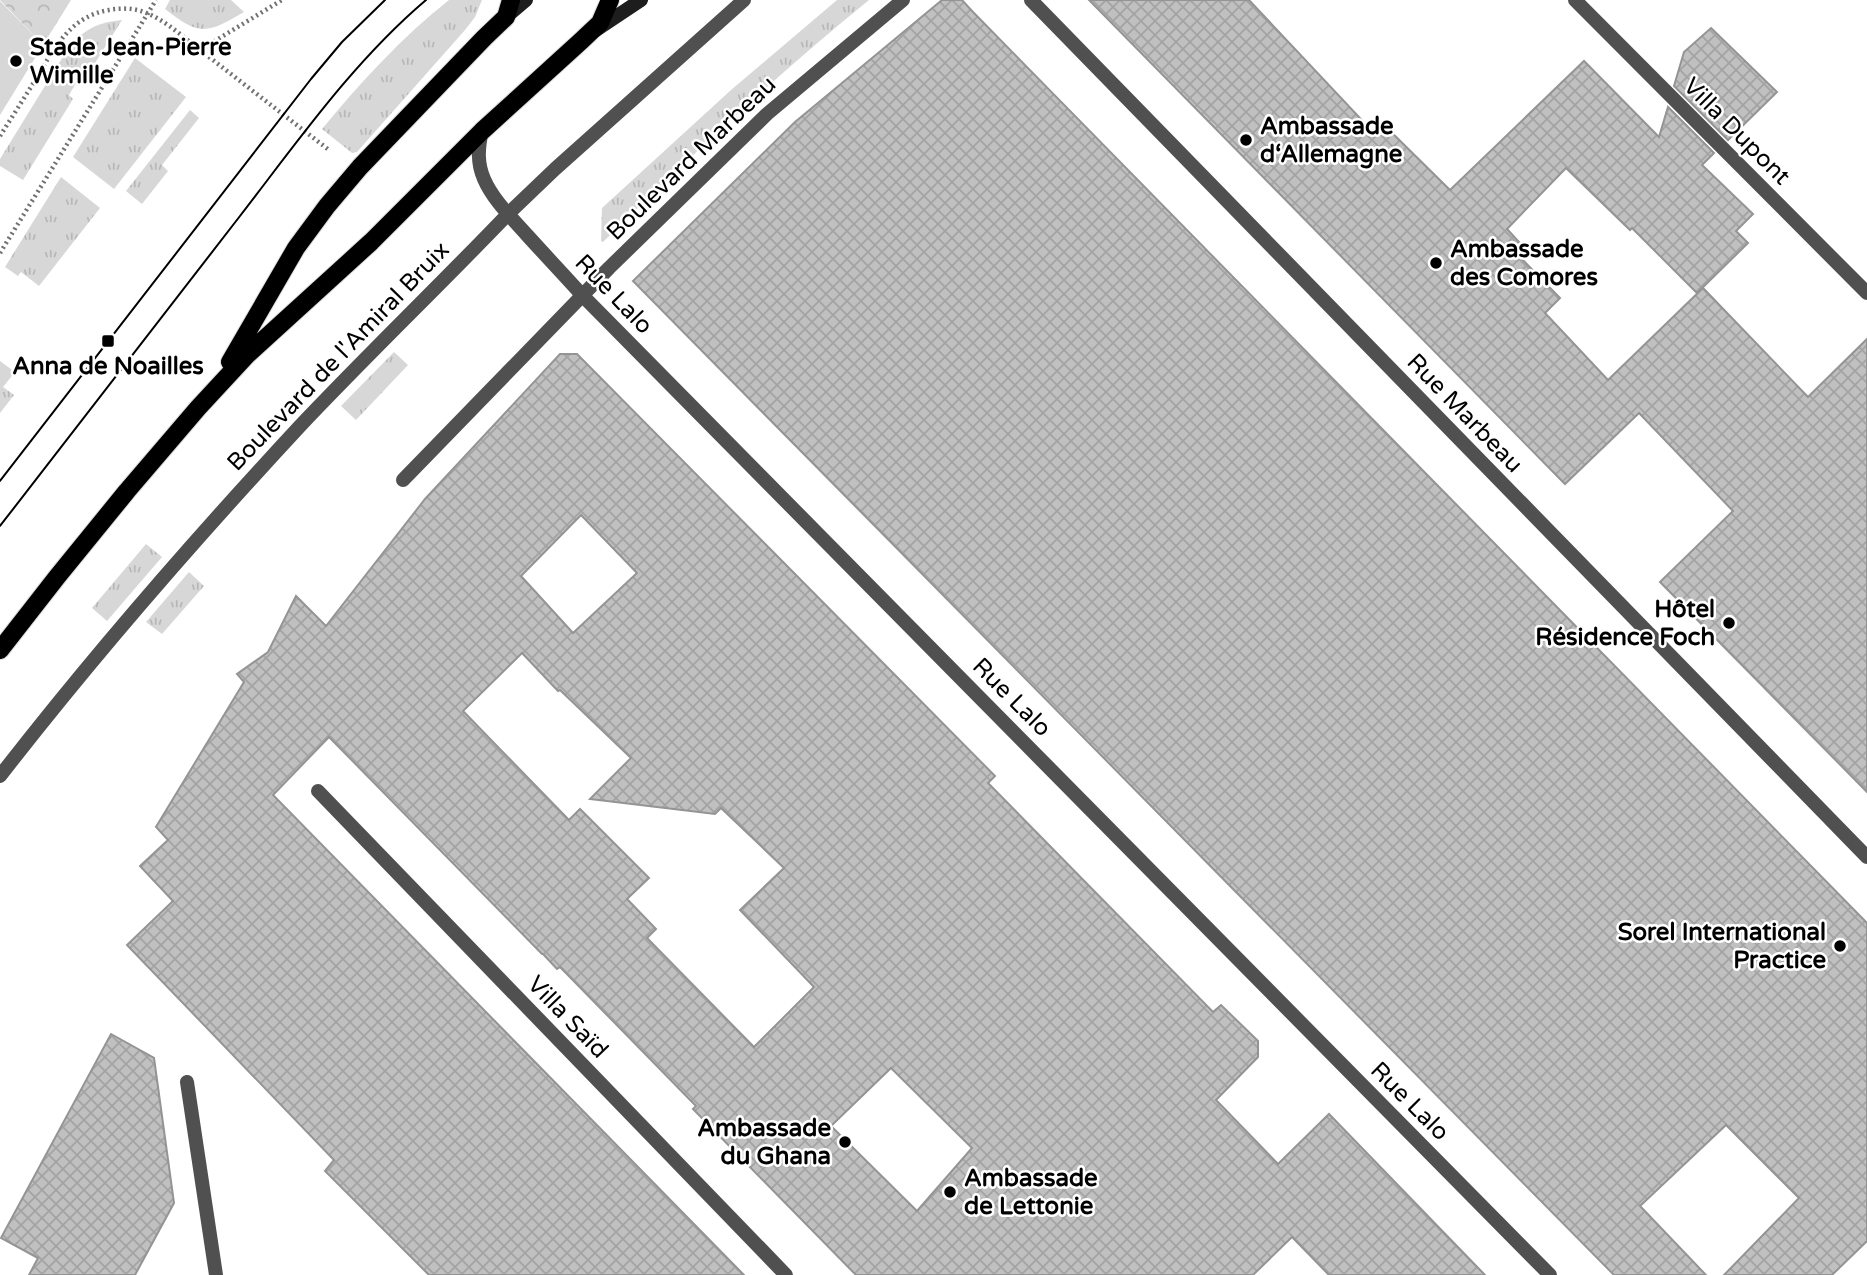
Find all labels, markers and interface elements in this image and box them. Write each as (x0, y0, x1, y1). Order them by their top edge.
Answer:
place label: Stade Jean-Pierre Wimille (30, 33, 232, 90)
marker: Stade Jean-Pierre Wimille (8, 53, 24, 69)
street label: Boulevard Marbeau (601, 70, 782, 247)
street label: Villa Dupont (1677, 72, 1796, 191)
place label: Ambassade d‘Allemagne (1260, 112, 1403, 169)
marker: Ambassade d‘Allemagne (1238, 132, 1254, 148)
place label: Ambassade des Comores (1450, 235, 1598, 292)
street label: Boulevard de l'Amiral Bruix (221, 236, 456, 477)
street label: Rue Lalo (569, 249, 659, 340)
marker: Ambassade des Comores (1428, 255, 1444, 271)
marker: Anna de Noailles (100, 333, 116, 349)
street label: Rue Marbeau (1401, 348, 1529, 479)
place label: Anna de Noailles (12, 352, 204, 381)
place label: Hôtel Résidence Foch (1535, 595, 1715, 652)
marker: Hôtel Résidence Foch (1721, 615, 1737, 631)
street label: Rue Lalo (966, 652, 1057, 743)
place label: Sorel International Practice (1618, 918, 1826, 975)
marker: Sorel International Practice (1832, 938, 1848, 954)
street label: Villa Saïd (521, 970, 614, 1065)
street label: Rue Lalo (1364, 1056, 1455, 1147)
place label: Ambassade du Ghana (697, 1114, 831, 1171)
marker: Ambassade du Ghana (837, 1134, 853, 1150)
place label: Ambassade de Lettonie (964, 1164, 1098, 1221)
marker: Ambassade de Lettonie (942, 1184, 958, 1200)

